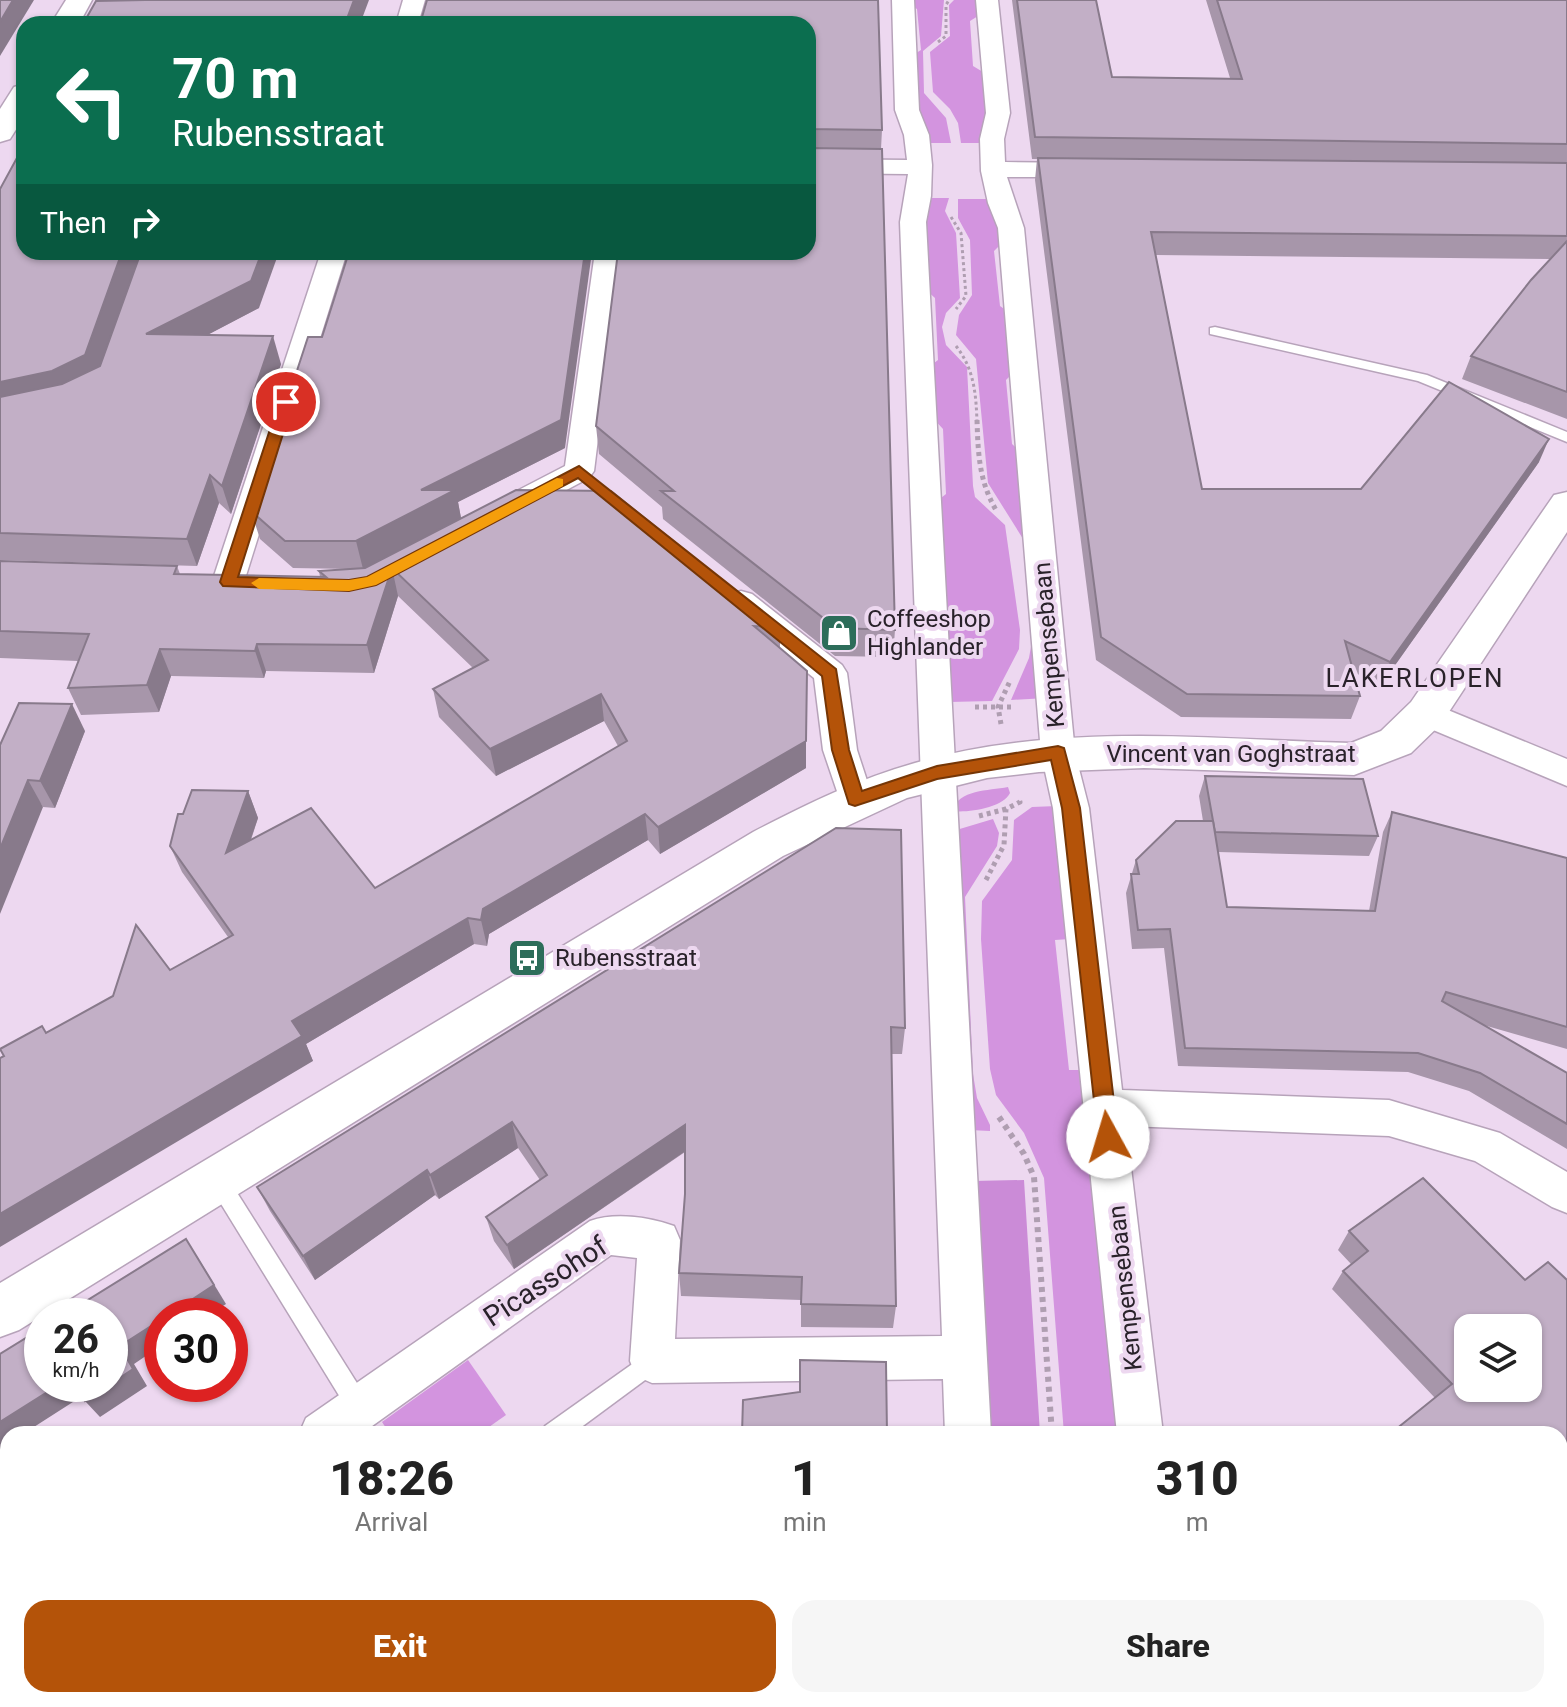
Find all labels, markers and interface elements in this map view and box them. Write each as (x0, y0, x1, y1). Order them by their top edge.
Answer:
text: 70 m (172, 46, 299, 112)
icon: left (40, 48, 144, 152)
text: Rubensstraat (172, 113, 385, 155)
icon: right (123, 200, 167, 244)
text: Then (40, 205, 107, 240)
pin (252, 368, 320, 436)
icon: arrive (264, 380, 308, 424)
street label: Kempensebaan (1028, 561, 1070, 729)
place label: Coffeeshop Highlander (867, 605, 991, 661)
shop icon: Coffeeshop Highlander (818, 612, 860, 654)
district label: LAKERLOPEN (1325, 663, 1505, 693)
street label: Vincent van Goghstraat (1106, 740, 1356, 768)
bus stop icon: Rubensstraat (506, 937, 548, 979)
place label: Rubensstraat (555, 944, 697, 972)
position arrow (1066, 1095, 1150, 1179)
street label: Kempensebaan (1102, 1204, 1148, 1372)
street label: Picassohof (477, 1229, 613, 1333)
speed limit sign: 30 (144, 1298, 248, 1402)
map controls (1454, 1314, 1542, 1402)
button: layers (1454, 1314, 1542, 1402)
text: 26 (53, 1316, 99, 1363)
text: km/h (53, 1358, 99, 1382)
text: 18:26 (329, 1450, 454, 1507)
text: 1 (791, 1450, 819, 1507)
text: 310 (1156, 1450, 1239, 1507)
text: Arrival (355, 1507, 428, 1537)
text: min (783, 1507, 827, 1537)
text: m (1186, 1507, 1209, 1537)
button: Exit (24, 1600, 776, 1692)
button: Share (792, 1600, 1544, 1692)

